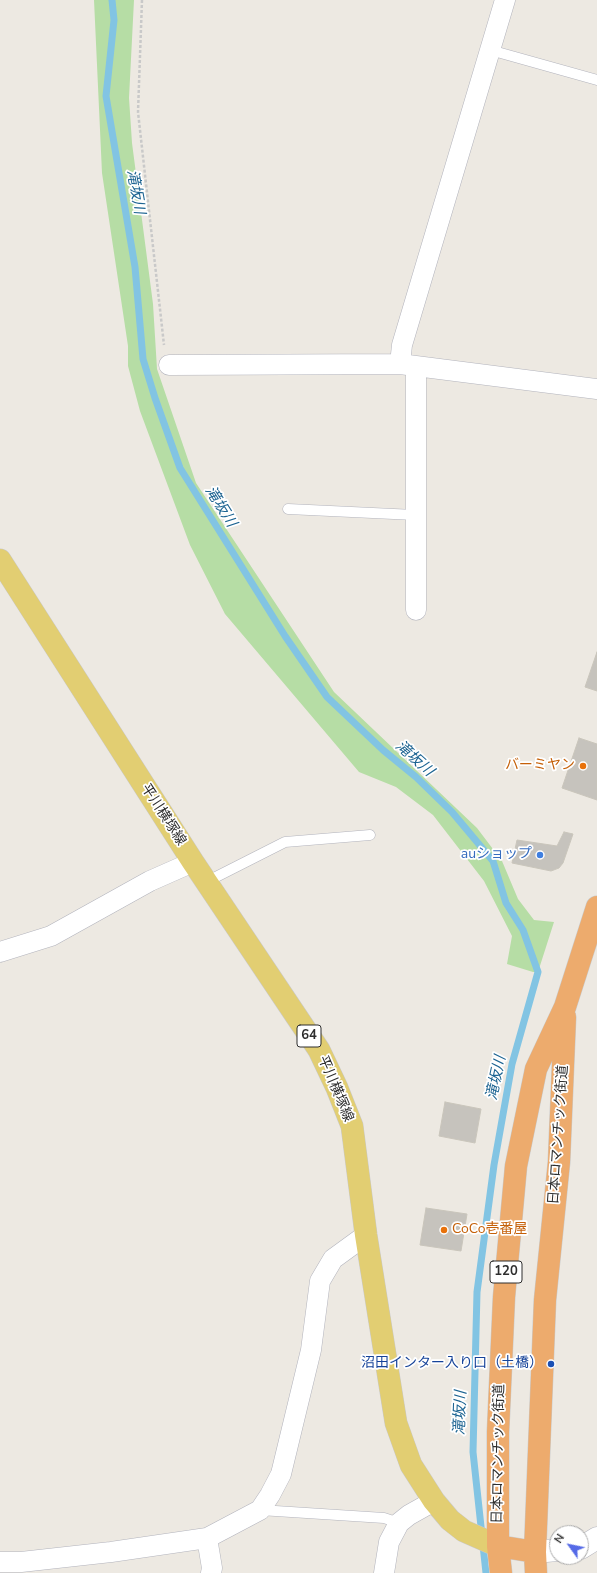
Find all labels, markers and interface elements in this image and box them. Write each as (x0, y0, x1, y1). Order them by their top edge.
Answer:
water label: 滝坂川 (122, 168, 148, 216)
water label: 滝坂川 (200, 483, 240, 531)
water label: 滝坂川 (391, 737, 437, 781)
place label: バーミヤン (505, 758, 575, 774)
marker: バーミヤン (578, 761, 588, 771)
street label: 平川横塚線 (137, 781, 189, 849)
place label: auショップ (461, 847, 532, 863)
marker: auショップ (535, 850, 545, 860)
road number: 64 (297, 1025, 321, 1047)
street label: 平川横塚線 (314, 1054, 356, 1124)
water label: 滝坂川 (484, 1054, 510, 1102)
street label: 日本ロマンチック街道 (546, 1065, 572, 1205)
place label: CoCo壱番屋 (452, 1222, 527, 1238)
marker: CoCo壱番屋 (439, 1225, 449, 1235)
road number: 120 (490, 1261, 522, 1283)
place label: 沼田インター入り口（土橋） (361, 1356, 543, 1372)
marker: 沼田インター入り口（土橋） (546, 1359, 556, 1369)
street label: 日本ロマンチック街道 (489, 1384, 509, 1524)
water label: 滝坂川 (451, 1390, 471, 1436)
north arrow (549, 1525, 589, 1565)
text: N (551, 1531, 568, 1546)

